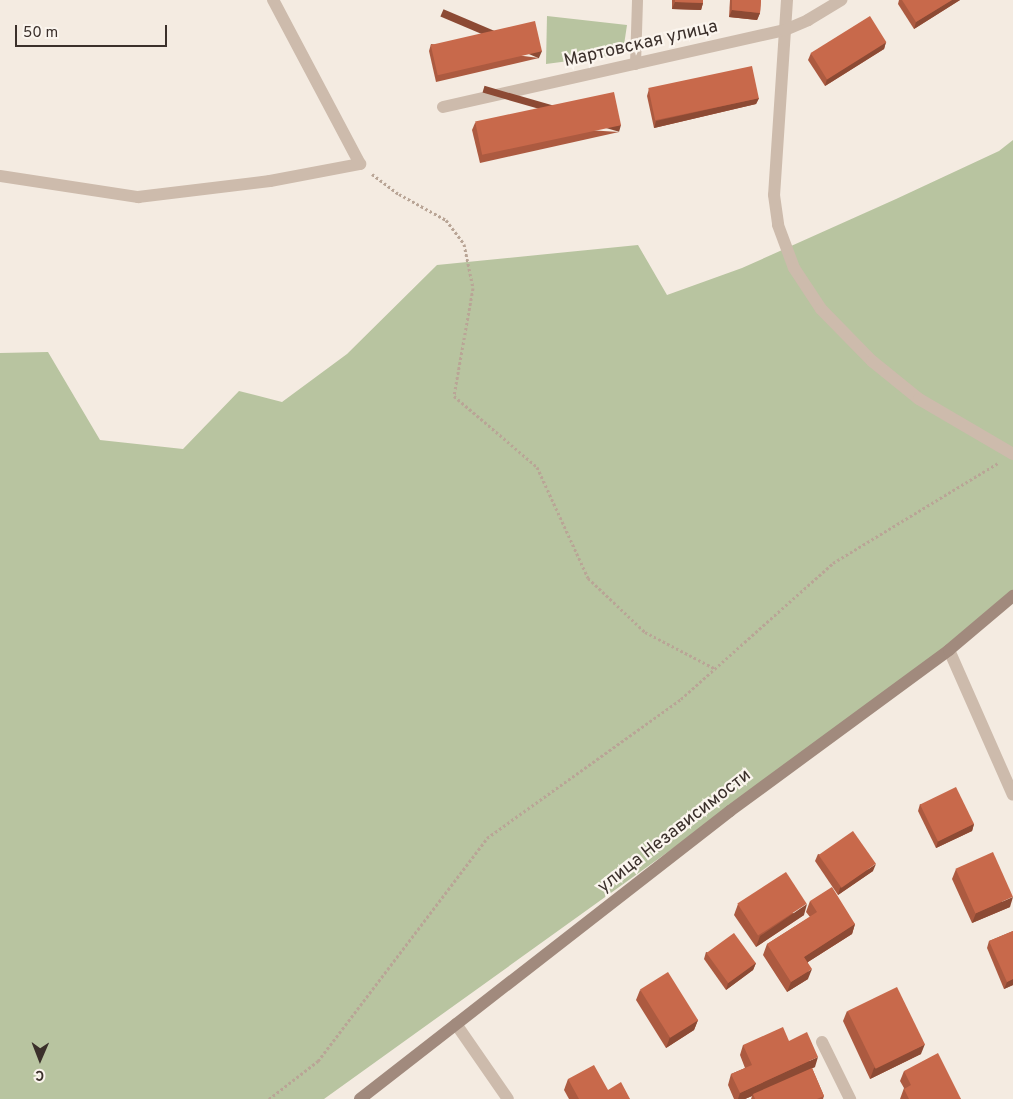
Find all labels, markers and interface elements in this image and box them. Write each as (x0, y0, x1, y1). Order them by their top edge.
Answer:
scale bar (18, 15, 170, 47)
street label: Мартовская улица (562, 17, 720, 73)
text: 50 m (23, 24, 58, 43)
street label: улица Независимости (594, 765, 756, 899)
north arrow (15, 1034, 65, 1084)
text: С (35, 1066, 44, 1083)

